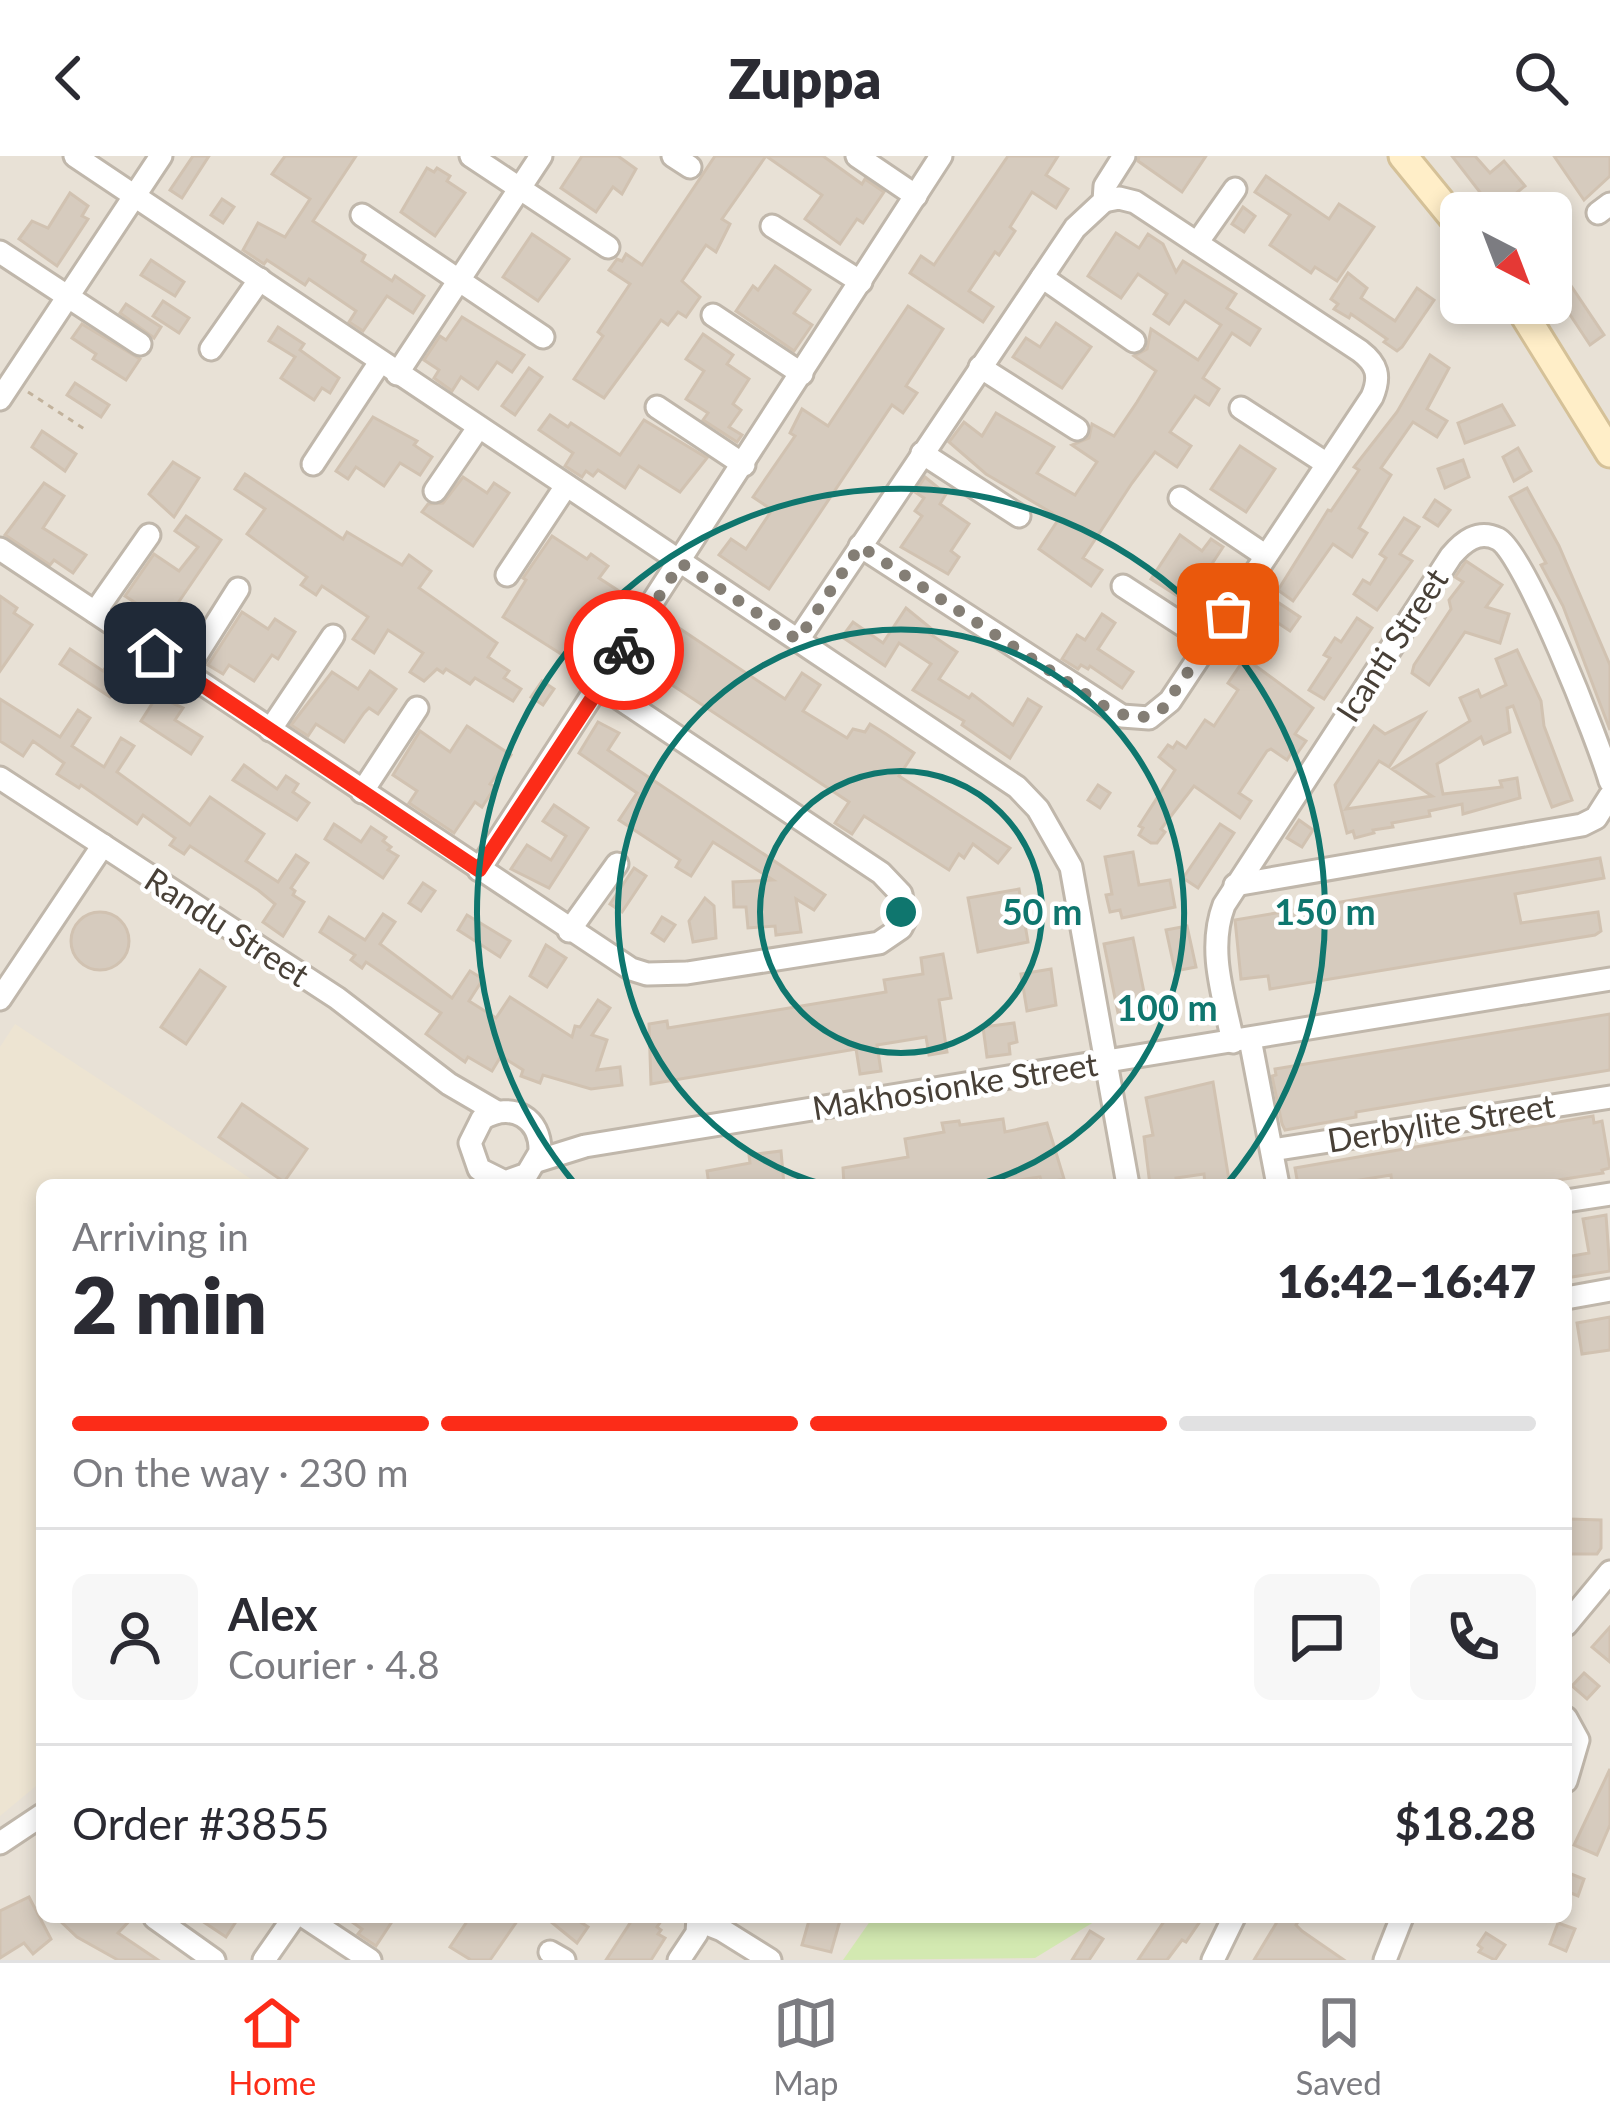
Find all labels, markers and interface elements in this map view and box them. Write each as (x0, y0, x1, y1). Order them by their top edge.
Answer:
icon: back (36, 45, 102, 111)
icon: search (1508, 45, 1574, 111)
text: Zuppa (729, 46, 881, 111)
north arrow (1440, 192, 1572, 324)
map controls (1440, 192, 1572, 324)
street label: Icanti Street (1327, 560, 1456, 729)
pin (1177, 563, 1279, 665)
icon: bag (1195, 581, 1261, 647)
courier (564, 590, 684, 710)
pin (104, 602, 206, 704)
icon: bike (591, 617, 657, 683)
icon: home (122, 620, 188, 686)
street label: Randu Street (138, 858, 317, 994)
text: 50 m (1002, 889, 1082, 933)
text: 150 m (1274, 889, 1376, 933)
centre of rings (880, 891, 922, 933)
text: 100 m (1116, 985, 1218, 1029)
street label: Makhosionke Street (809, 1043, 1101, 1127)
street label: Derbylite Street (1324, 1084, 1558, 1160)
text: Arriving in (72, 1213, 249, 1259)
text: 16:42–16:47 (1277, 1254, 1536, 1308)
text: 2 min (72, 1257, 267, 1351)
text: On the way · 230 m (72, 1449, 409, 1495)
button: person (72, 1574, 198, 1700)
button: chat (1254, 1574, 1380, 1700)
button: phone (1410, 1574, 1536, 1700)
text: Alex (228, 1587, 318, 1641)
text: Courier · 4.8 (228, 1641, 440, 1687)
text: Order #3855 (72, 1796, 330, 1850)
text: $18.28 (1395, 1796, 1536, 1850)
tab: Home (228, 1990, 316, 2102)
tab: Map (773, 1990, 839, 2102)
tab: Saved (1295, 1990, 1382, 2102)

